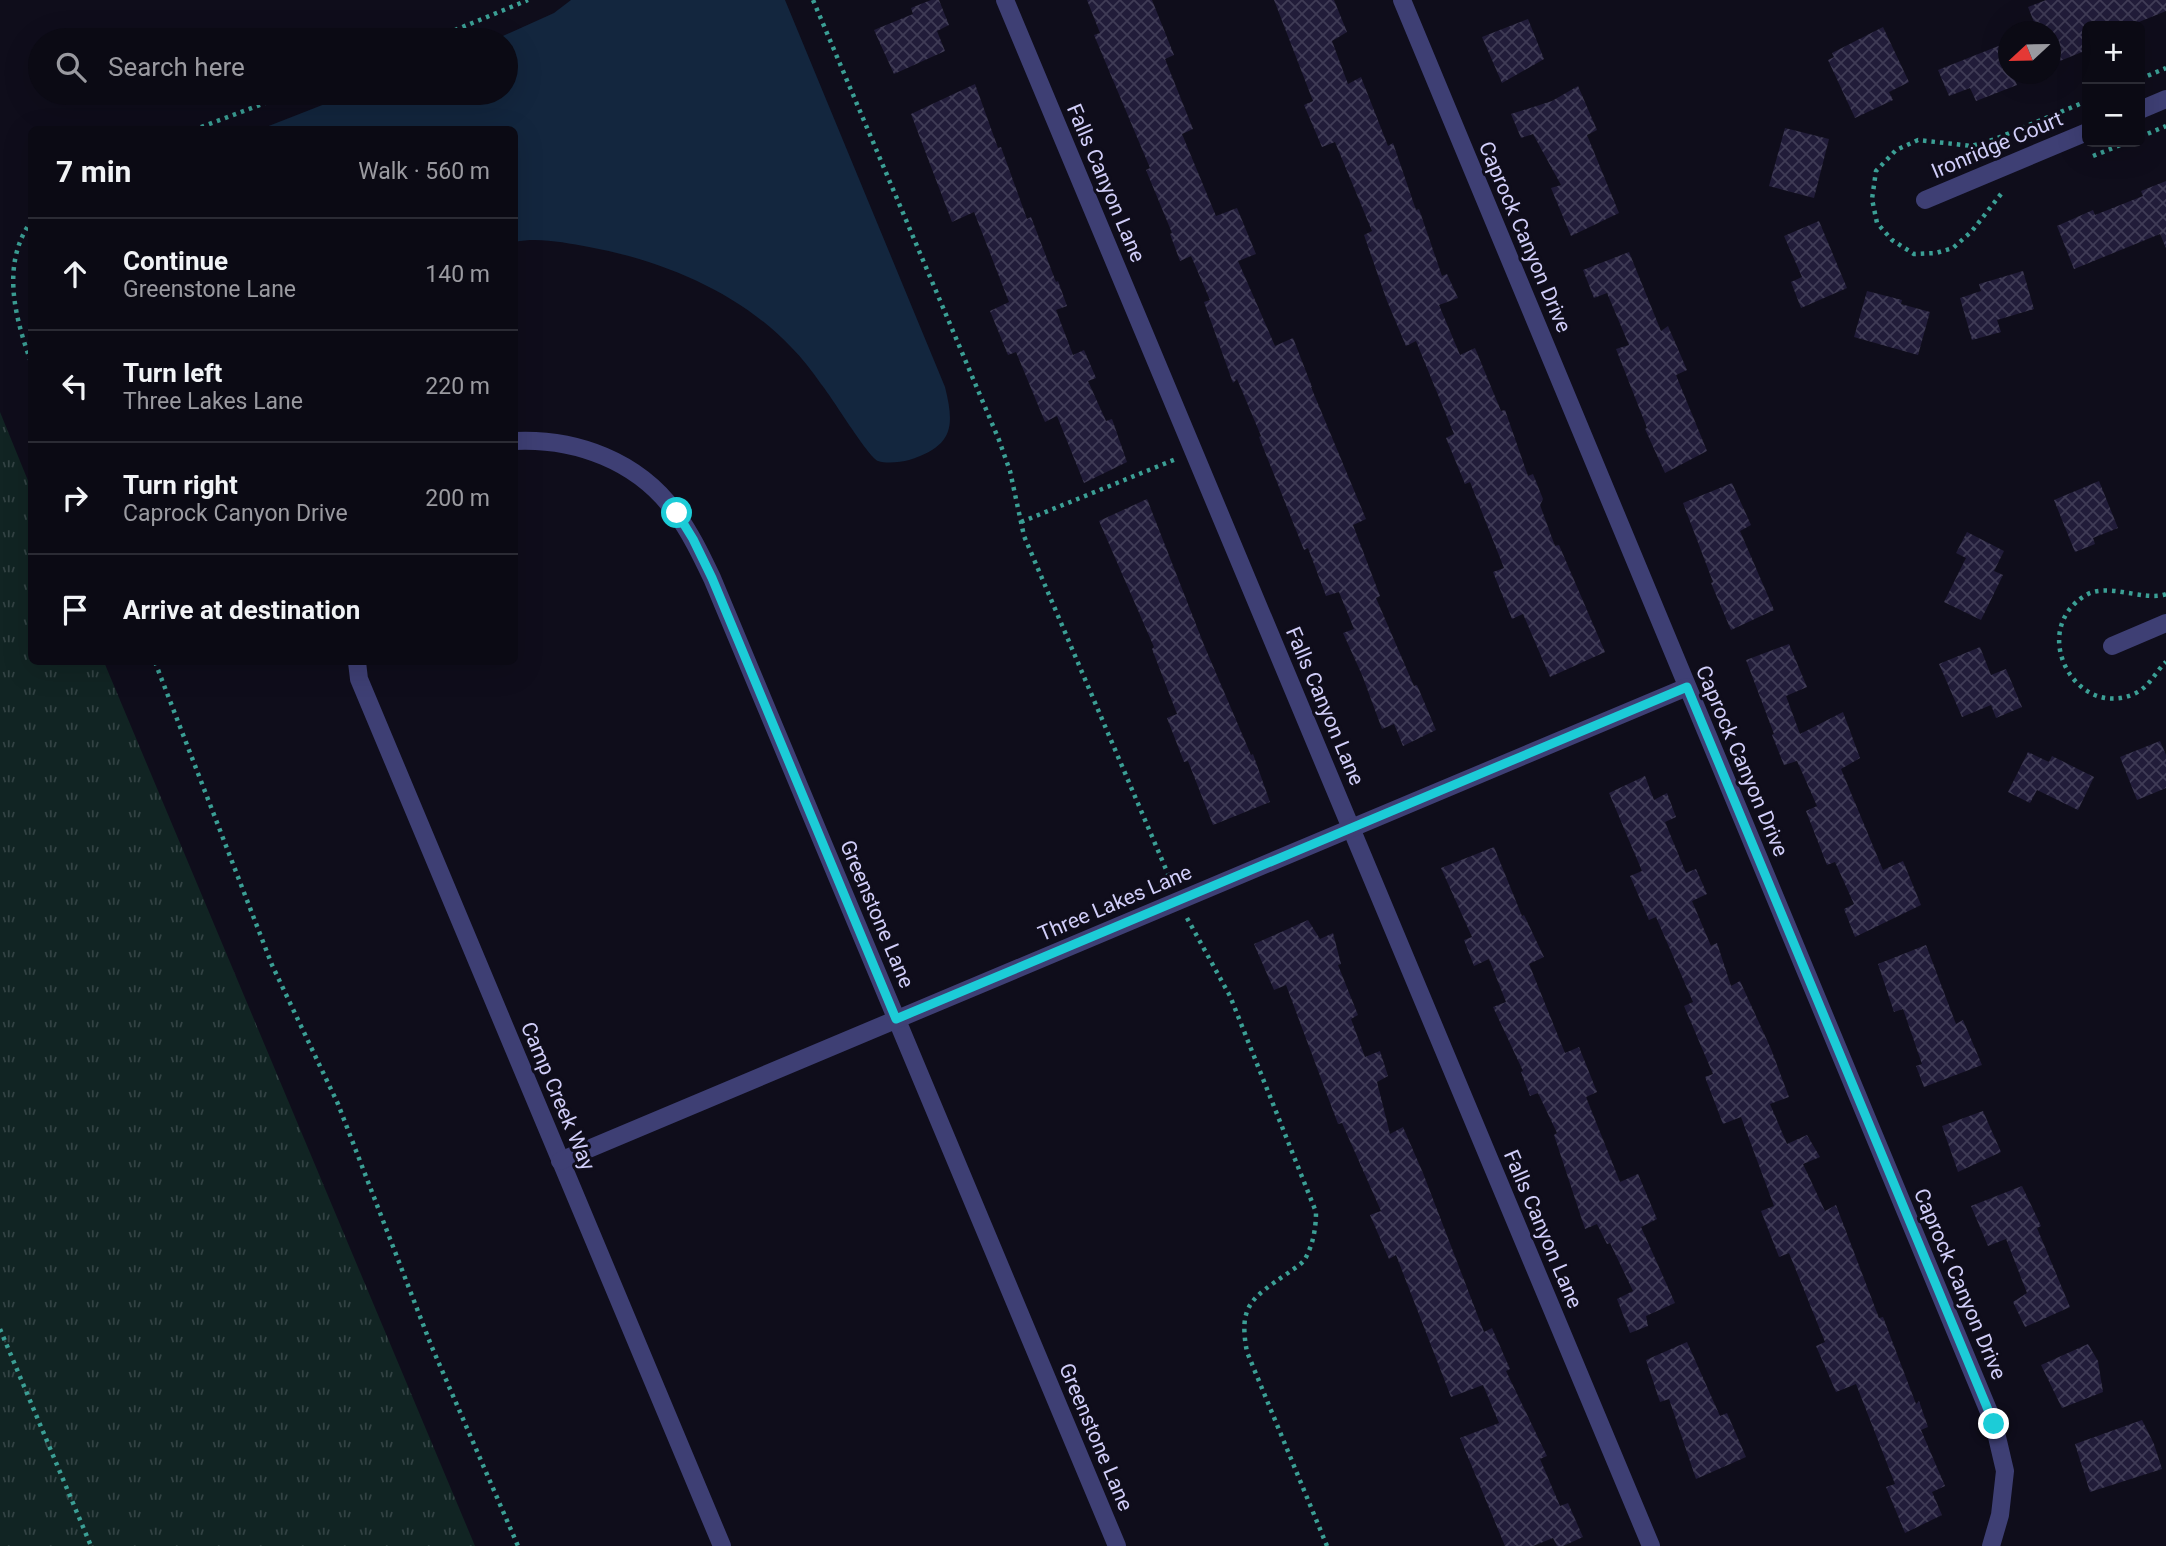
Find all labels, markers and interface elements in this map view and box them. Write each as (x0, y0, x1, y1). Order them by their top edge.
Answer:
north arrow (1998, 21, 2061, 84)
map controls (2082, 21, 2145, 147)
button: + (2082, 21, 2145, 84)
search box (28, 28, 518, 105)
icon: search (52, 48, 90, 86)
text: Search here (108, 52, 245, 82)
button: − (2082, 84, 2145, 147)
street label: Falls Canyon Lane (1062, 100, 1150, 266)
street label: Ironridge Court (1928, 107, 2066, 183)
street label: Caprock Canyon Drive (1474, 138, 1576, 336)
text: 7 min (56, 154, 131, 189)
text: Walk · 560 m (358, 158, 490, 185)
text: Continue (123, 246, 228, 276)
icon: ahead (56, 255, 94, 293)
text: 140 m (425, 261, 490, 288)
text: Greenstone Lane (123, 276, 296, 303)
text: Turn left (123, 358, 222, 388)
icon: left (56, 367, 94, 405)
text: 220 m (425, 373, 490, 400)
text: Three Lakes Lane (123, 388, 303, 415)
text: Turn right (123, 470, 238, 500)
icon: right (56, 479, 94, 517)
text: 200 m (425, 485, 490, 512)
route start (661, 497, 692, 528)
text: Caprock Canyon Drive (123, 500, 348, 527)
icon: arrive (56, 591, 94, 629)
text: Arrive at destination (123, 595, 360, 625)
street label: Falls Canyon Lane (1281, 623, 1369, 789)
street label: Caprock Canyon Drive (1691, 662, 1793, 860)
street label: Greenstone Lane (835, 837, 919, 991)
street label: Three Lakes Lane (1035, 860, 1195, 946)
street label: Camp Creek Way (516, 1018, 600, 1174)
street label: Falls Canyon Lane (1499, 1146, 1587, 1312)
street label: Caprock Canyon Drive (1909, 1185, 2011, 1383)
street label: Greenstone Lane (1054, 1360, 1138, 1514)
route end (1978, 1408, 2009, 1439)

